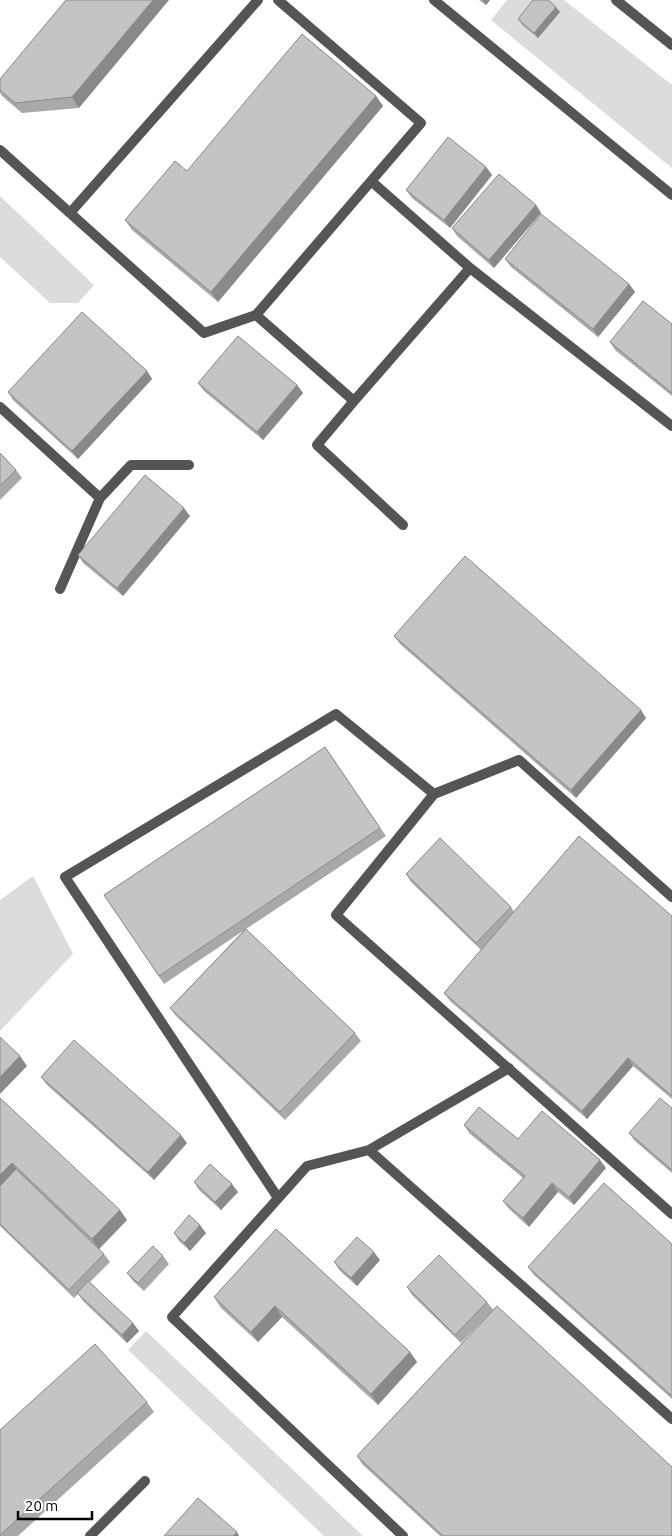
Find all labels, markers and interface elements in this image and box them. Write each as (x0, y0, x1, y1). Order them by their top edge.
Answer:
scale bar (18, 1488, 91, 1520)
text: 20 m (25, 1497, 58, 1514)

